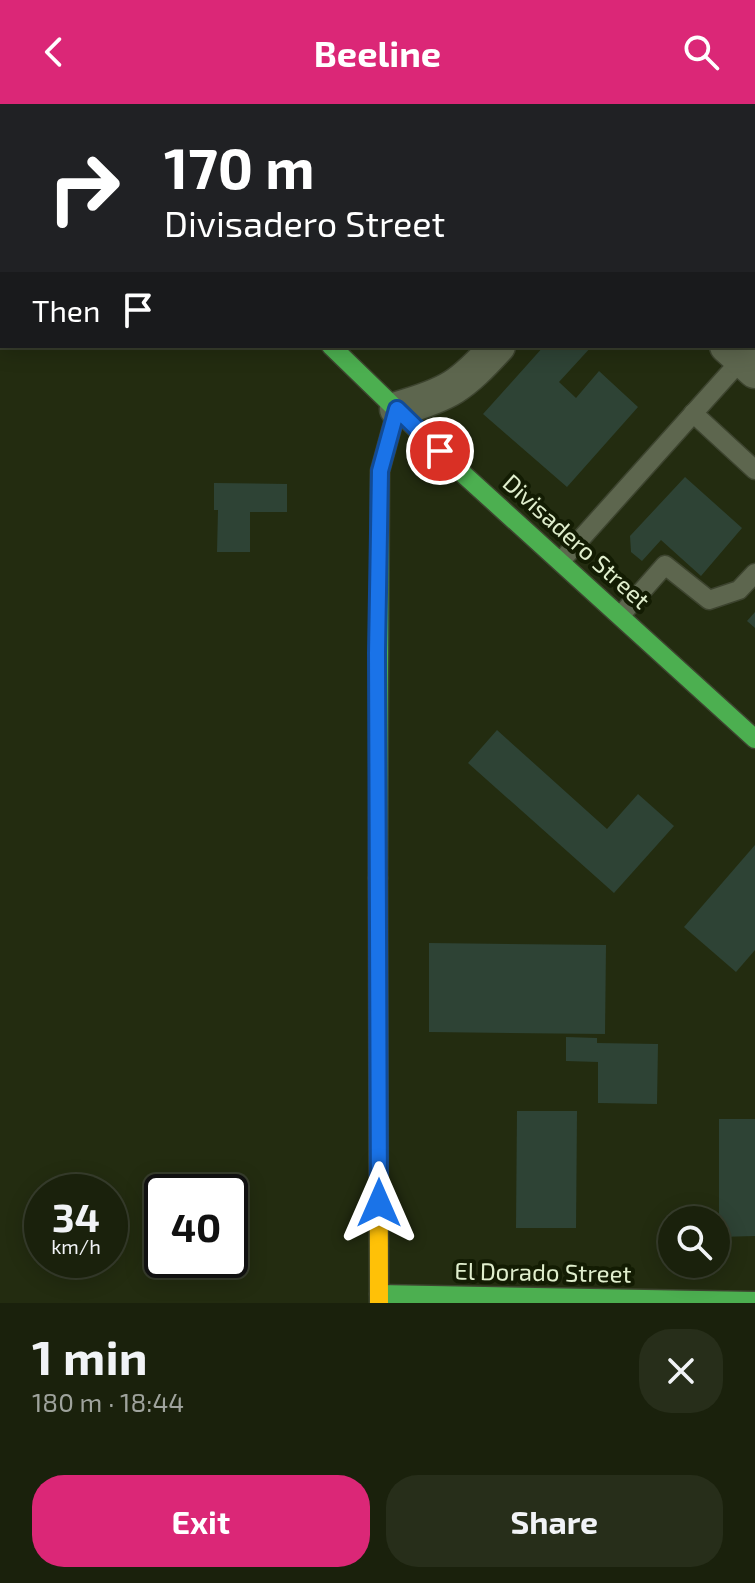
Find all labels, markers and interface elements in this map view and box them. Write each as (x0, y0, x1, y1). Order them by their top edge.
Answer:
icon: back (32, 30, 76, 74)
icon: search (679, 30, 723, 74)
text: Beeline (314, 31, 441, 74)
text: 170 m (164, 133, 315, 200)
icon: right (32, 136, 136, 240)
text: Divisadero Street (164, 201, 445, 244)
icon: arrive (116, 288, 160, 332)
text: Then (32, 292, 100, 328)
pin (406, 417, 474, 485)
icon: arrive (418, 429, 462, 473)
street label: Divisadero Street (498, 467, 656, 614)
position arrow (337, 1161, 421, 1245)
speed limit sign: 40 (144, 1174, 248, 1278)
text: 34 (52, 1192, 100, 1240)
map controls (658, 1206, 730, 1278)
button: search (658, 1206, 730, 1278)
text: km/h (51, 1234, 101, 1258)
street label: El Dorado Street (454, 1255, 632, 1288)
text: 1 min (32, 1327, 148, 1385)
button: close (639, 1329, 723, 1413)
text: 180 m · 18:44 (32, 1386, 184, 1417)
button: Exit (32, 1475, 370, 1567)
button: Share (386, 1475, 723, 1567)

